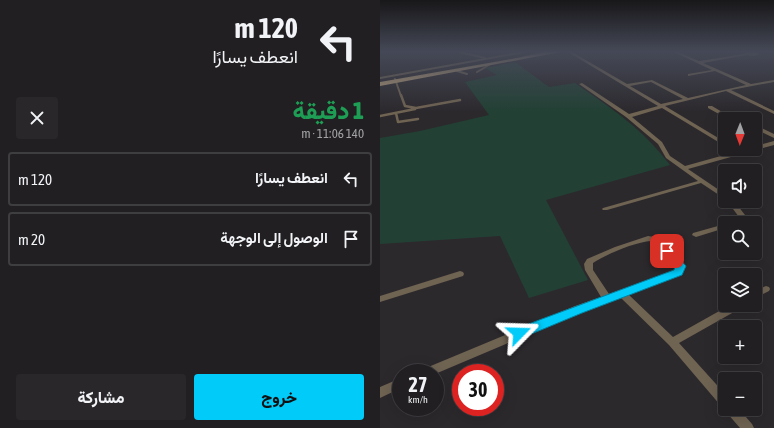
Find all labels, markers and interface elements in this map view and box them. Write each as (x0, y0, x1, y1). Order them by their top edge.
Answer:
text: 120 m (235, 12, 298, 44)
icon: left (312, 16, 364, 68)
text: انعطف يسارًا (212, 46, 298, 67)
button: close (16, 97, 58, 139)
text: 1 دقيقة (293, 97, 364, 124)
north arrow (718, 112, 762, 156)
map controls (718, 112, 762, 416)
text: 140 m · 11:06 (301, 126, 364, 141)
button: sound (718, 164, 762, 208)
icon: left (340, 168, 362, 190)
text: انعطف يسارًا (255, 169, 328, 186)
text: 120 m (18, 171, 52, 188)
button: search (718, 216, 762, 260)
icon: arrive (340, 228, 362, 250)
text: الوصول إلى الوجهة (220, 229, 328, 246)
text: 20 m (18, 231, 45, 248)
pin (650, 234, 684, 268)
icon: arrive (656, 240, 678, 262)
button: layers (718, 268, 762, 312)
position arrow (498, 312, 540, 354)
button: + (718, 320, 762, 364)
speed limit sign: 30 (452, 364, 504, 416)
button: − (718, 372, 762, 416)
text: 27 (409, 373, 427, 396)
button: مشاركة (16, 374, 186, 420)
button: خروج (194, 374, 364, 420)
text: km/h (408, 394, 428, 405)

